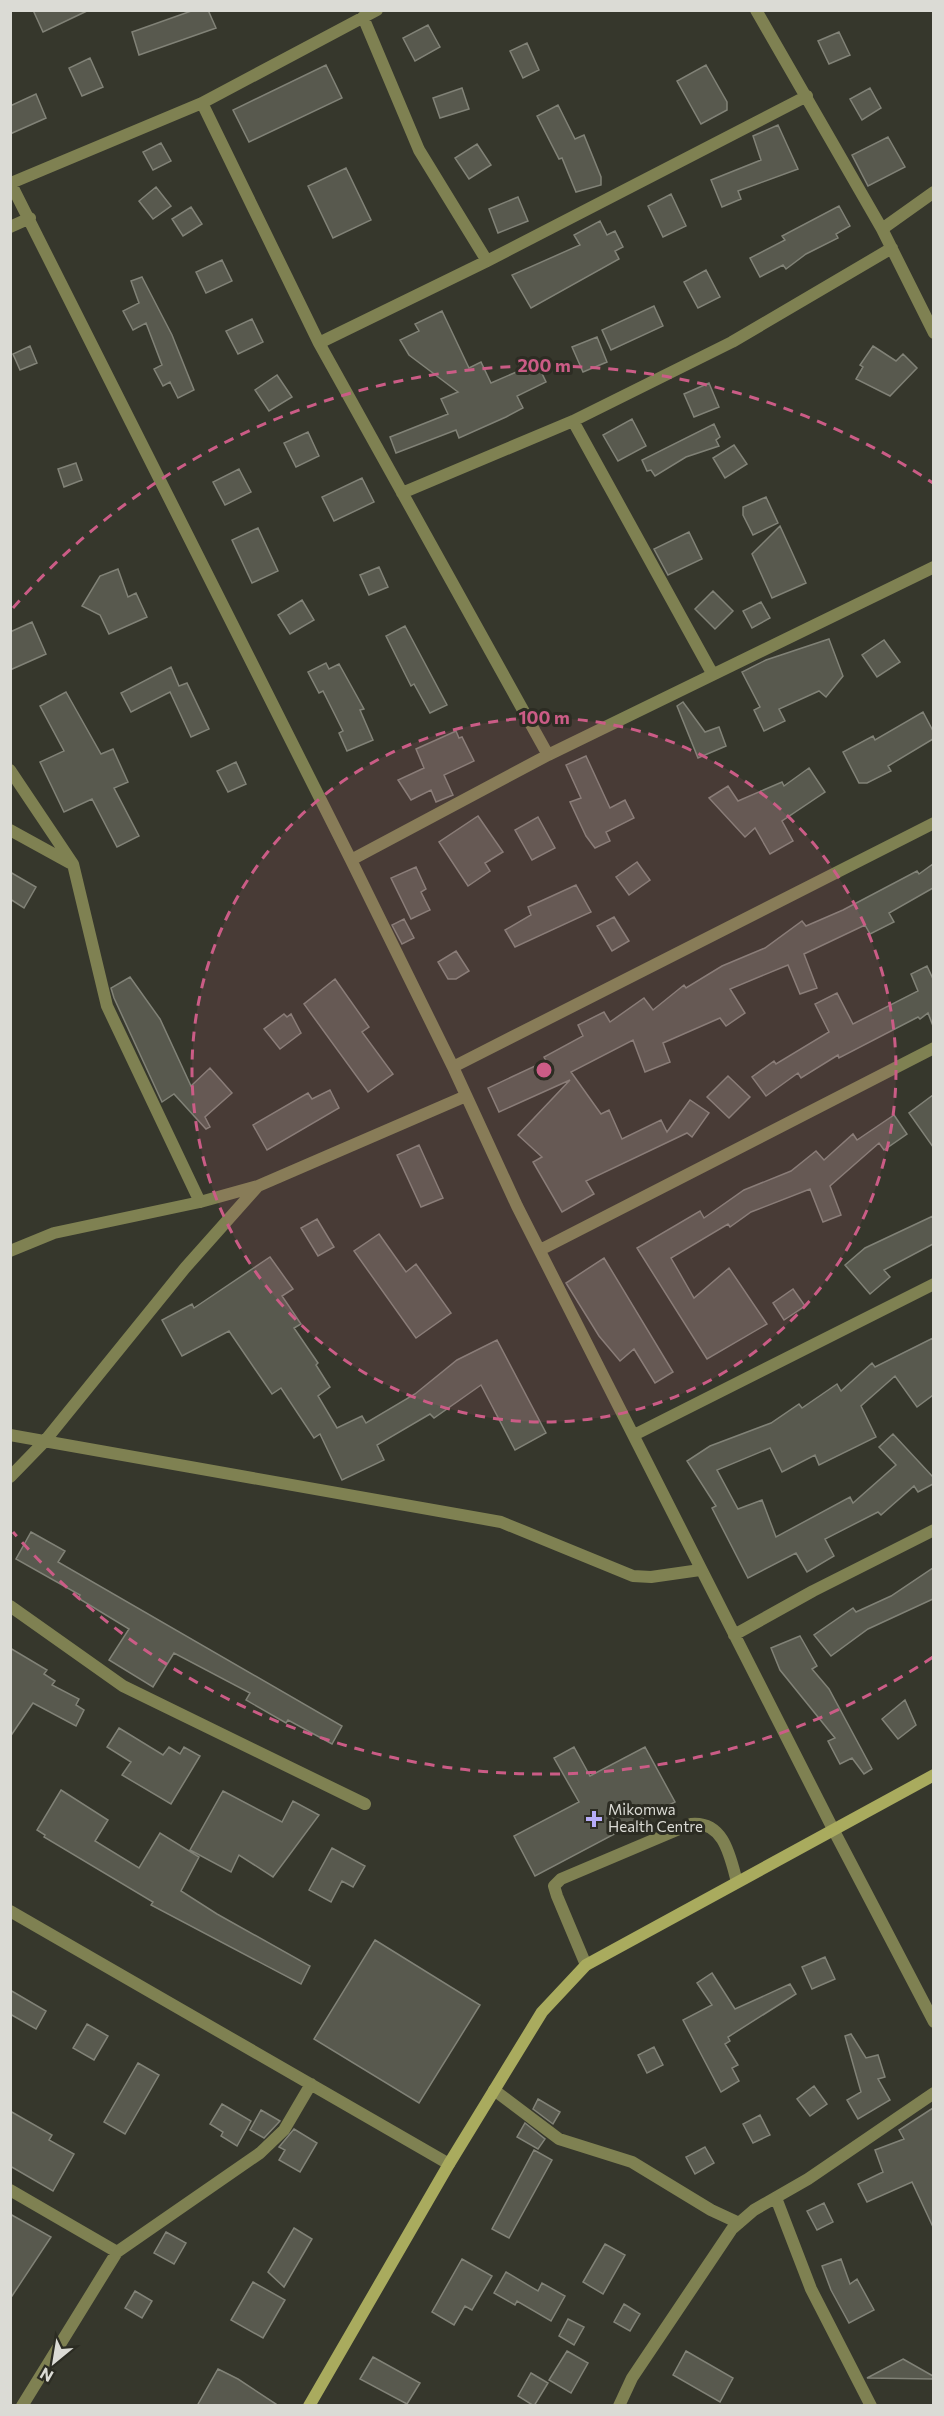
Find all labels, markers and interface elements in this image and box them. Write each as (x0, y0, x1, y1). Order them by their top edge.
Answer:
text: 200 m (517, 354, 571, 376)
text: 100 m (518, 706, 570, 728)
centre of rings (534, 1060, 554, 1080)
place label: Mikomwa Health Centre (608, 1800, 703, 1835)
marker: Mikomwa Health Centre (585, 1810, 603, 1828)
north arrow (24, 2332, 84, 2392)
text: N (36, 2364, 56, 2387)

